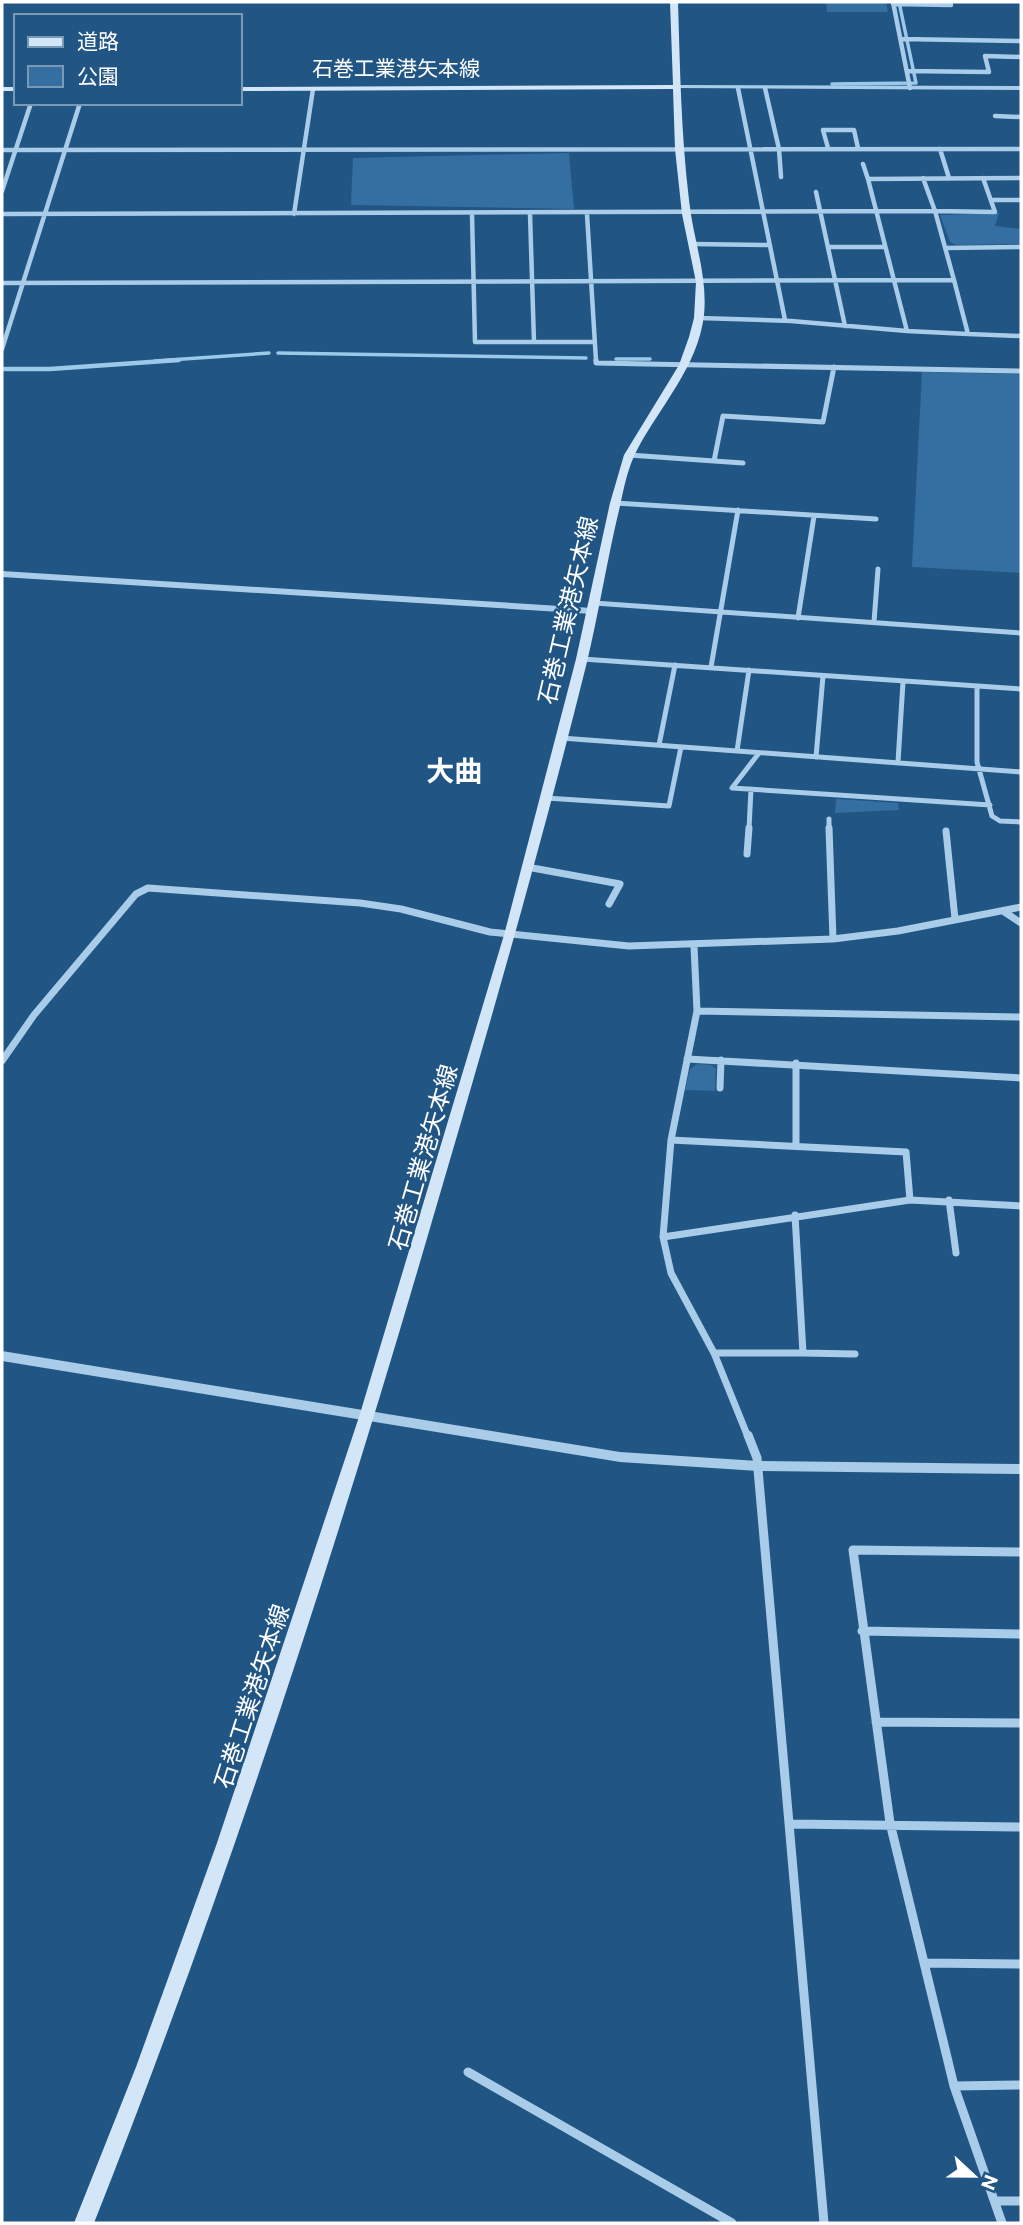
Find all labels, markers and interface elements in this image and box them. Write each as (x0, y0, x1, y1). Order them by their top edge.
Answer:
legend (14, 14, 242, 105)
text: 道路 (77, 28, 119, 53)
street label: 石巻工業港矢本線 (312, 55, 480, 80)
text: 公園 (77, 63, 119, 88)
street label: 石巻工業港矢本線 (531, 513, 603, 707)
district label: 大曲 (426, 753, 482, 787)
street label: 石巻工業港矢本線 (382, 1061, 462, 1253)
street label: 石巻工業港矢本線 (208, 1600, 294, 1792)
north arrow (939, 2141, 1009, 2211)
text: N (977, 2172, 1004, 2193)

